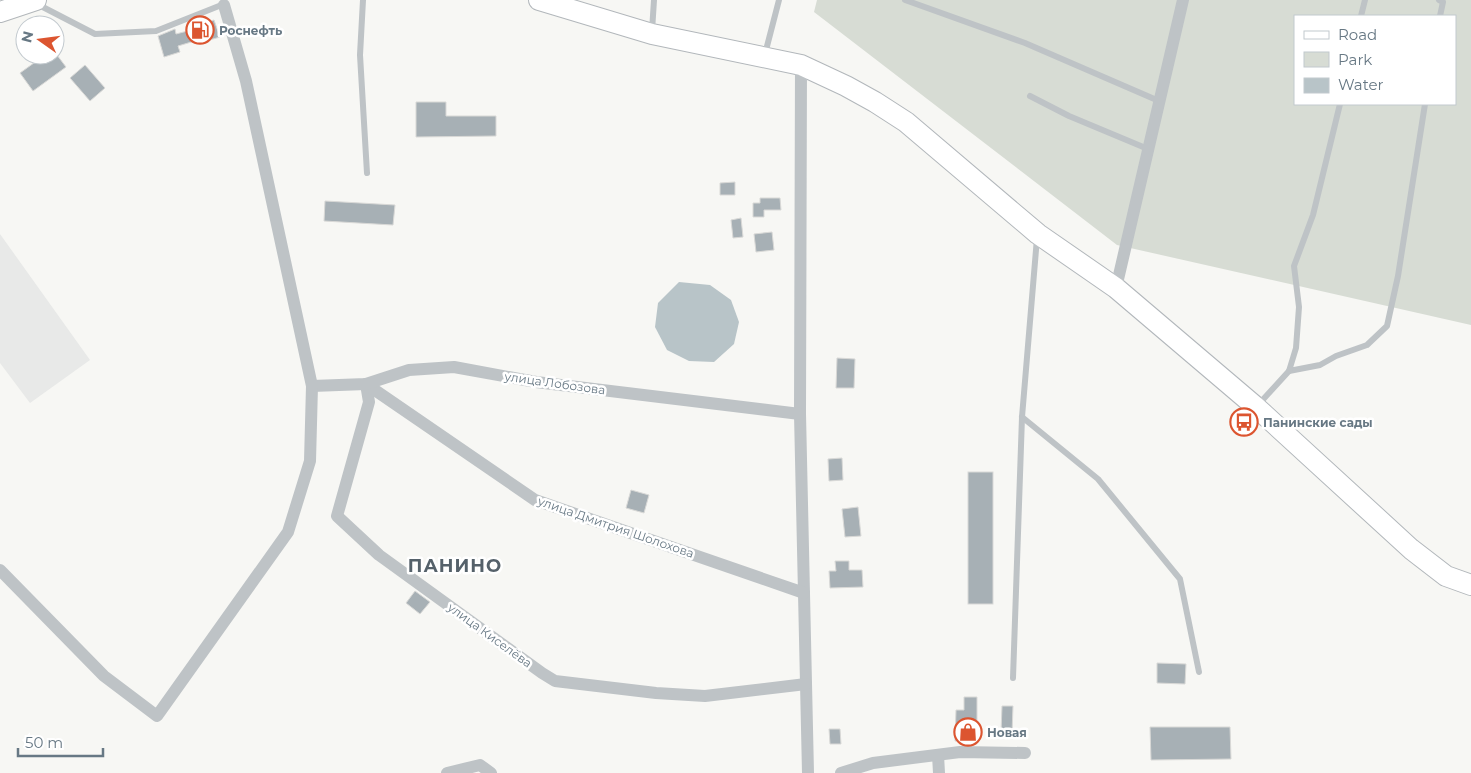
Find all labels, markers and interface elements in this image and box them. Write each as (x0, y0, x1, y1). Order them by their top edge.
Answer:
north arrow (15, 15, 65, 65)
fuel station icon: Роснефть (185, 15, 215, 45)
legend (1294, 15, 1456, 105)
place label: Роснефть (219, 23, 282, 38)
text: Road (1338, 25, 1377, 44)
text: N (17, 29, 37, 45)
text: Park (1338, 50, 1372, 69)
text: Water (1338, 75, 1384, 94)
street label: улица Лобозова (503, 368, 606, 397)
bus stop icon: Панинские сады (1229, 407, 1259, 437)
place label: Панинские сады (1263, 415, 1373, 430)
street label: улица Дмитрия Шолохова (535, 493, 696, 561)
district label: ПАНИНО (408, 555, 502, 577)
street label: улица Киселёва (444, 599, 535, 671)
shop icon: Новая (953, 717, 983, 747)
place label: Новая (987, 725, 1027, 740)
scale bar (18, 726, 102, 758)
text: 50 m (25, 733, 63, 752)

